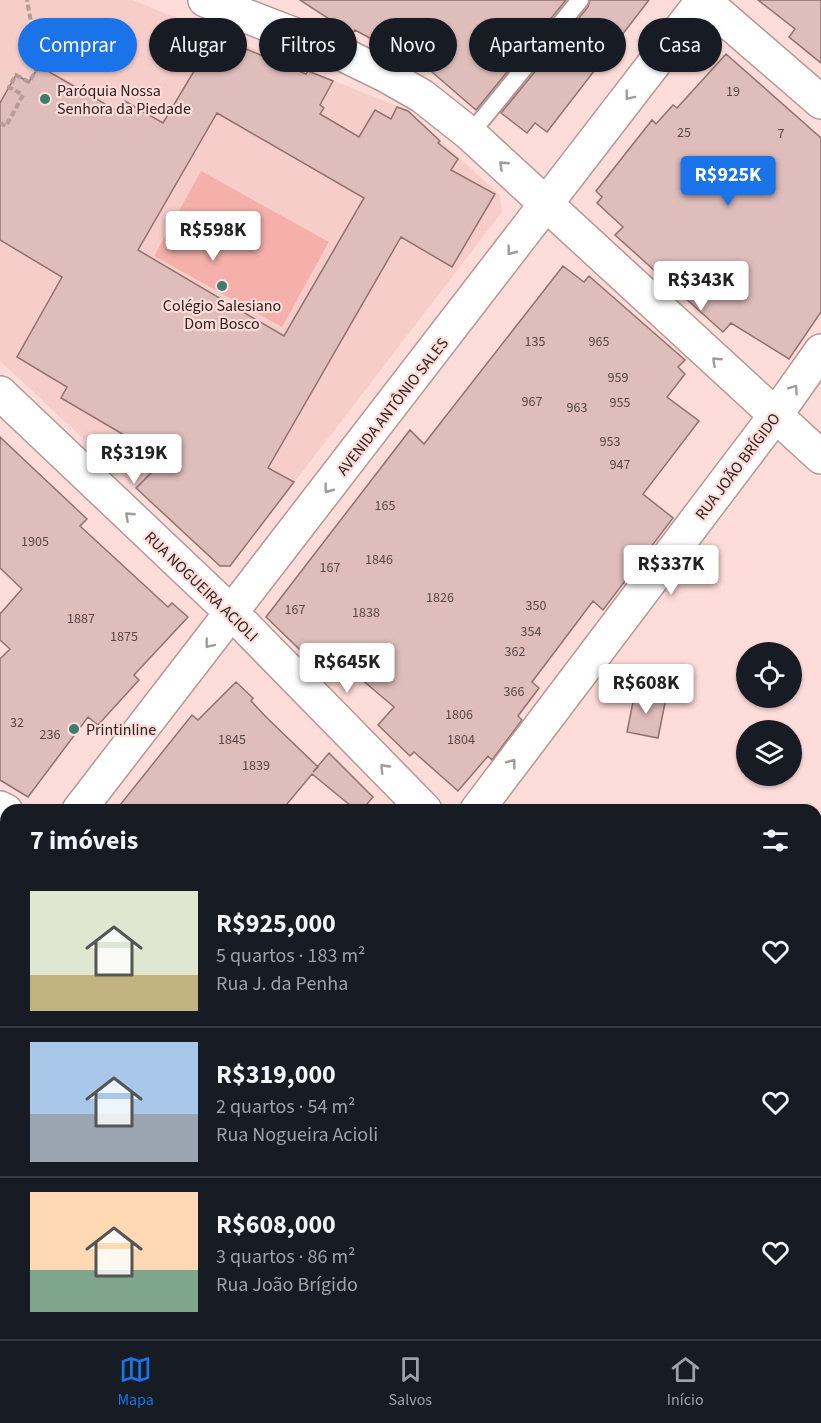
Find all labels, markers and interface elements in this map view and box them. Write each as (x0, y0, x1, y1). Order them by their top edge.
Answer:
chip: Comprar (18, 18, 137, 72)
chip: Alugar (149, 18, 247, 72)
chip: Filtros (259, 18, 357, 72)
chip: Novo (369, 18, 457, 72)
chip: Apartamento (469, 18, 626, 72)
chip: Casa (638, 18, 722, 72)
place label: Paróquia Nossa Senhora da Piedade (57, 80, 191, 120)
house number: 19 (726, 82, 740, 102)
one-way arrow (626, 90, 637, 101)
marker: Paróquia Nossa Senhora da Piedade (38, 92, 52, 106)
house number: 25 (677, 123, 691, 143)
house number: 7 (778, 124, 785, 144)
pin: R$925K (679, 156, 777, 207)
one-way arrow (499, 161, 510, 172)
text: R$925K (695, 161, 761, 189)
pin: R$598K (164, 211, 262, 262)
text: R$598K (180, 216, 246, 244)
one-way arrow (507, 244, 518, 255)
pin: R$343K (652, 261, 750, 312)
text: R$343K (668, 266, 734, 294)
marker: Colégio Salesiano Dom Bosco (215, 279, 229, 293)
place label: Colégio Salesiano Dom Bosco (163, 295, 281, 335)
house number: 135 (525, 332, 545, 352)
house number: 965 (589, 332, 609, 352)
street label: AVENIDA ANTÔNIO SALES (332, 333, 454, 480)
one-way arrow (712, 357, 723, 368)
house number: 959 (608, 368, 628, 388)
one-way arrow (787, 385, 798, 396)
house number: 967 (522, 392, 542, 412)
house number: 955 (610, 393, 630, 413)
house number: 963 (567, 398, 587, 418)
street label: RUA JOÃO BRÍGIDO (690, 409, 785, 525)
house number: 953 (600, 432, 620, 452)
pin: R$319K (85, 434, 183, 485)
text: R$319K (101, 439, 167, 467)
house number: 947 (610, 455, 630, 475)
one-way arrow (324, 482, 335, 493)
house number: 165 (375, 496, 395, 516)
one-way arrow (125, 512, 136, 523)
street label: RUA NOGUEIRA ACIOLI (140, 527, 263, 647)
house number: 1905 (21, 532, 49, 552)
pin: R$337K (622, 545, 720, 596)
house number: 1846 (365, 550, 393, 570)
text: R$337K (638, 550, 704, 578)
house number: 167 (320, 558, 340, 578)
house number: 1826 (426, 588, 454, 608)
house number: 350 (526, 596, 546, 616)
house number: 167 (285, 600, 305, 620)
house number: 1838 (352, 603, 380, 623)
house number: 1887 (67, 609, 95, 629)
house number: 354 (521, 622, 541, 642)
house number: 1875 (110, 627, 138, 647)
one-way arrow (206, 637, 217, 648)
house number: 362 (505, 642, 525, 662)
map controls (736, 642, 802, 786)
button: locate (736, 642, 802, 708)
pin: R$645K (298, 643, 396, 694)
text: R$645K (314, 648, 380, 676)
pin: R$608K (597, 664, 695, 715)
text: R$608K (613, 669, 679, 697)
house number: 366 (504, 682, 524, 702)
house number: 1806 (445, 705, 473, 725)
house number: 32 (10, 713, 24, 733)
place label: Printinline (86, 719, 156, 741)
button: layers (736, 720, 802, 786)
marker: Printinline (67, 722, 81, 736)
house number: 236 (40, 725, 60, 745)
house number: 1845 (218, 730, 246, 750)
house number: 1804 (447, 730, 475, 750)
house number: 1839 (242, 756, 270, 776)
one-way arrow (505, 759, 516, 770)
one-way arrow (380, 765, 391, 776)
text: 7 imóveis (30, 822, 138, 859)
icon: filters (759, 824, 792, 857)
text: R$925,000 (216, 905, 336, 942)
icon: home (78, 915, 150, 987)
icon: heart (759, 935, 792, 968)
text: 5 quartos · 183 m² (216, 942, 365, 970)
text: Rua J. da Penha (216, 970, 348, 998)
text: R$319,000 (216, 1056, 336, 1093)
icon: home (78, 1066, 150, 1138)
icon: heart (759, 1086, 792, 1119)
text: 2 quartos · 54 m² (216, 1093, 355, 1121)
text: Rua Nogueira Acioli (216, 1121, 378, 1149)
text: R$608,000 (216, 1206, 336, 1243)
icon: home (78, 1216, 150, 1288)
icon: heart (759, 1236, 792, 1269)
text: 3 quartos · 86 m² (216, 1243, 355, 1271)
text: Rua João Brígido (216, 1271, 358, 1299)
tab: Mapa (117, 1353, 154, 1411)
tab: Salvos (389, 1353, 432, 1411)
tab: Início (667, 1353, 704, 1411)

